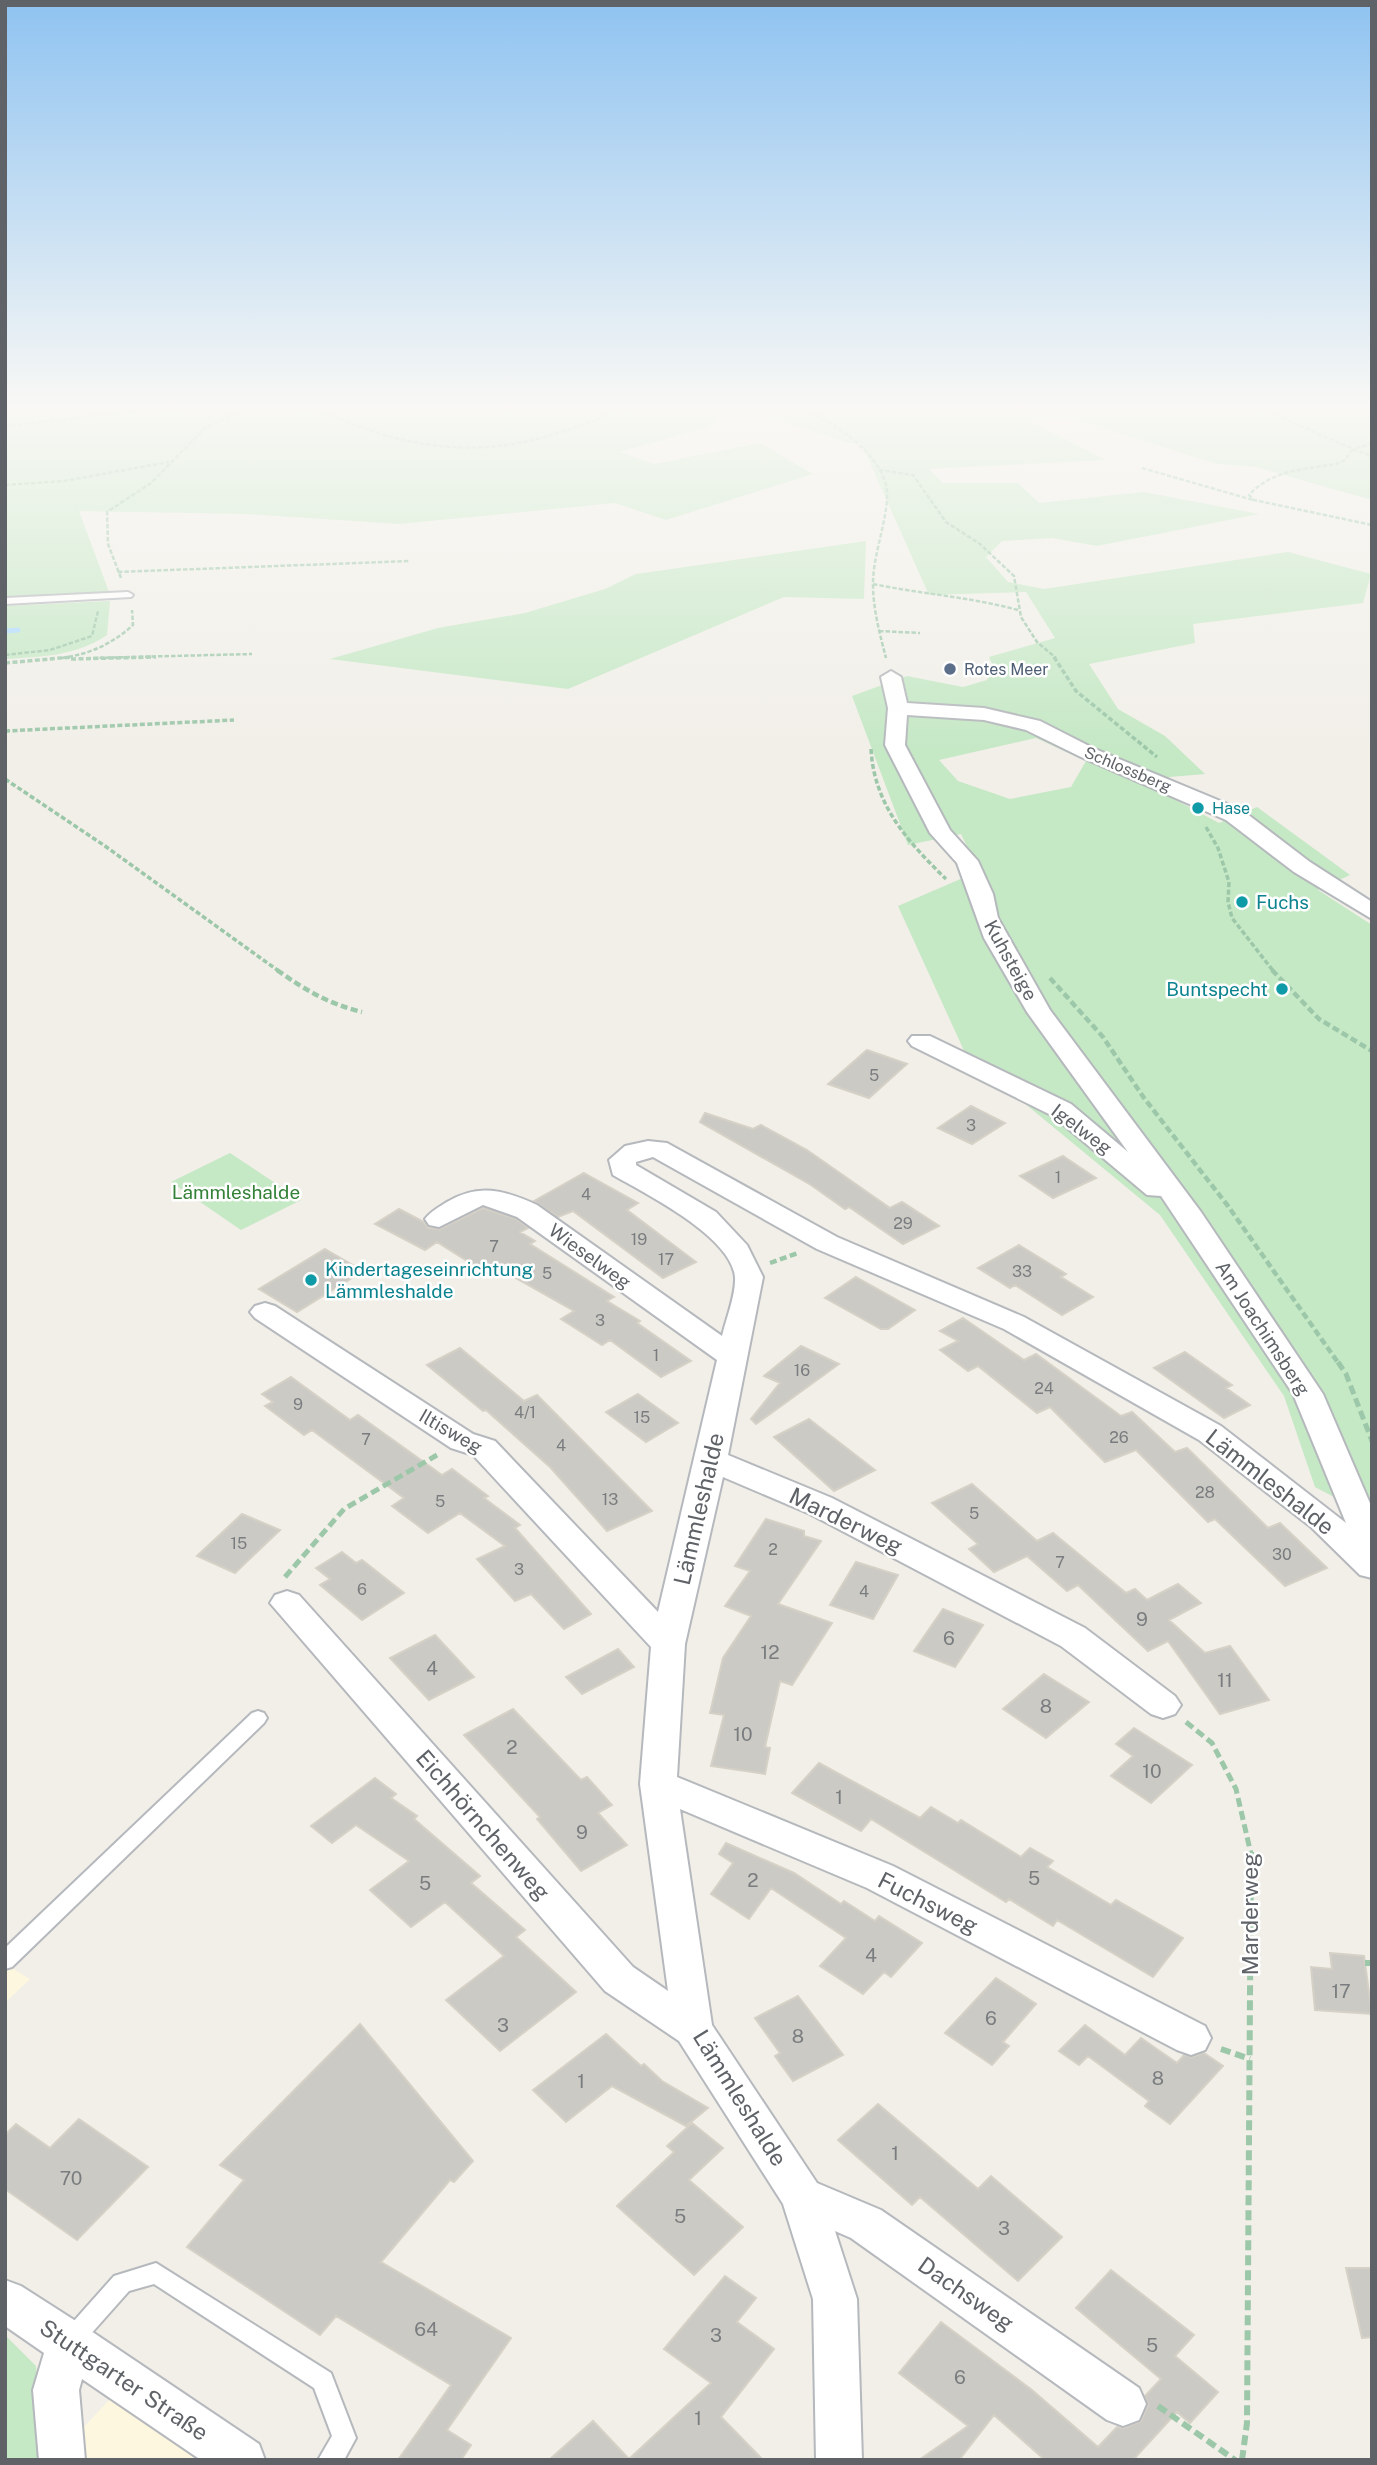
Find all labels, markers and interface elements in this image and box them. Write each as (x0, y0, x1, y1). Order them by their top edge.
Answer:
place label: Rotes Meer (964, 660, 1049, 679)
marker: Rotes Meer (942, 661, 958, 677)
street label: Schlossberg (1081, 743, 1174, 796)
place label: Hase (1212, 799, 1250, 818)
marker: Hase (1190, 800, 1206, 816)
place label: Fuchs (1256, 891, 1309, 913)
marker: Fuchs (1234, 894, 1250, 910)
street label: Kuhsteige (980, 916, 1042, 1004)
place label: Buntspecht (1166, 978, 1268, 1000)
marker: Buntspecht (1274, 981, 1290, 997)
house number: 5 (869, 1066, 879, 1085)
street label: Igelweg (1047, 1099, 1117, 1159)
house number: 3 (966, 1116, 976, 1135)
house number: 1 (1055, 1168, 1061, 1187)
park label: Lämmleshalde (172, 1181, 300, 1203)
house number: 4 (581, 1185, 591, 1204)
house number: 29 (893, 1214, 913, 1233)
street label: Wieselweg (545, 1219, 636, 1293)
house number: 19 (631, 1230, 647, 1249)
house number: 7 (489, 1237, 499, 1256)
house number: 17 (658, 1250, 674, 1269)
street label: Am Joachimsberg (1211, 1257, 1315, 1400)
place label: Kindertageseinrichtung Lämmleshalde (325, 1258, 534, 1302)
house number: 33 (1012, 1262, 1032, 1281)
house number: 5 (542, 1264, 552, 1283)
marker: Kindertageseinrichtung Lämmleshalde (303, 1272, 319, 1288)
house number: 3 (595, 1311, 605, 1330)
house number: 1 (653, 1346, 659, 1365)
house number: 16 (794, 1361, 810, 1380)
house number: 24 (1034, 1379, 1054, 1398)
house number: 9 (293, 1395, 303, 1414)
house number: 4/1 (514, 1403, 536, 1422)
street label: Iltisweg (416, 1404, 487, 1458)
house number: 15 (634, 1408, 650, 1427)
street label: Lämmleshalde (1201, 1423, 1340, 1540)
house number: 26 (1109, 1428, 1129, 1447)
house number: 7 (361, 1430, 371, 1449)
street label: Lämmleshalde (668, 1430, 729, 1588)
house number: 4 (556, 1436, 566, 1455)
street label: Marderweg (785, 1481, 907, 1560)
house number: 28 (1195, 1483, 1215, 1502)
house number: 13 (602, 1490, 618, 1509)
house number: 5 (435, 1492, 445, 1511)
house number: 5 (969, 1504, 979, 1523)
house number: 15 (231, 1534, 247, 1553)
house number: 2 (768, 1540, 778, 1559)
house number: 30 (1272, 1545, 1292, 1564)
house number: 7 (1055, 1553, 1065, 1572)
house number: 3 (514, 1560, 524, 1579)
house number: 6 (357, 1580, 367, 1599)
house number: 4 (859, 1582, 869, 1601)
house number: 9 (1136, 1608, 1148, 1630)
house number: 6 (943, 1627, 955, 1649)
house number: 12 (760, 1641, 780, 1663)
house number: 4 (426, 1657, 438, 1679)
house number: 11 (1217, 1669, 1233, 1691)
house number: 8 (1040, 1695, 1052, 1717)
house number: 10 (733, 1723, 753, 1745)
house number: 2 (506, 1736, 518, 1758)
street label: Eichhörnchenweg (411, 1744, 556, 1905)
house number: 10 (1142, 1760, 1162, 1782)
house number: 1 (835, 1786, 843, 1808)
house number: 9 (576, 1821, 588, 1843)
street label: Marderweg (1236, 1853, 1263, 1975)
street label: Fuchsweg (874, 1866, 983, 1939)
house number: 5 (1028, 1867, 1040, 1889)
house number: 2 (747, 1869, 759, 1891)
house number: 5 (419, 1872, 431, 1894)
house number: 4 (865, 1944, 877, 1966)
house number: 17 (1331, 1980, 1351, 2002)
house number: 6 (985, 2007, 997, 2029)
house number: 3 (497, 2014, 509, 2036)
street label: Lämmleshalde (688, 2025, 793, 2171)
house number: 8 (792, 2025, 804, 2047)
house number: 8 (1152, 2067, 1164, 2089)
house number: 1 (577, 2070, 585, 2092)
house number: 1 (891, 2142, 899, 2164)
house number: 70 (60, 2167, 82, 2189)
house number: 5 (674, 2205, 686, 2227)
house number: 3 (998, 2217, 1010, 2239)
street label: Dachsweg (913, 2251, 1019, 2336)
street label: Stuttgarter Straße (35, 2313, 214, 2446)
house number: 64 (414, 2318, 438, 2340)
house number: 3 (710, 2324, 722, 2346)
house number: 5 (1146, 2334, 1158, 2356)
house number: 6 (954, 2366, 966, 2388)
house number: 1 (694, 2407, 702, 2429)

